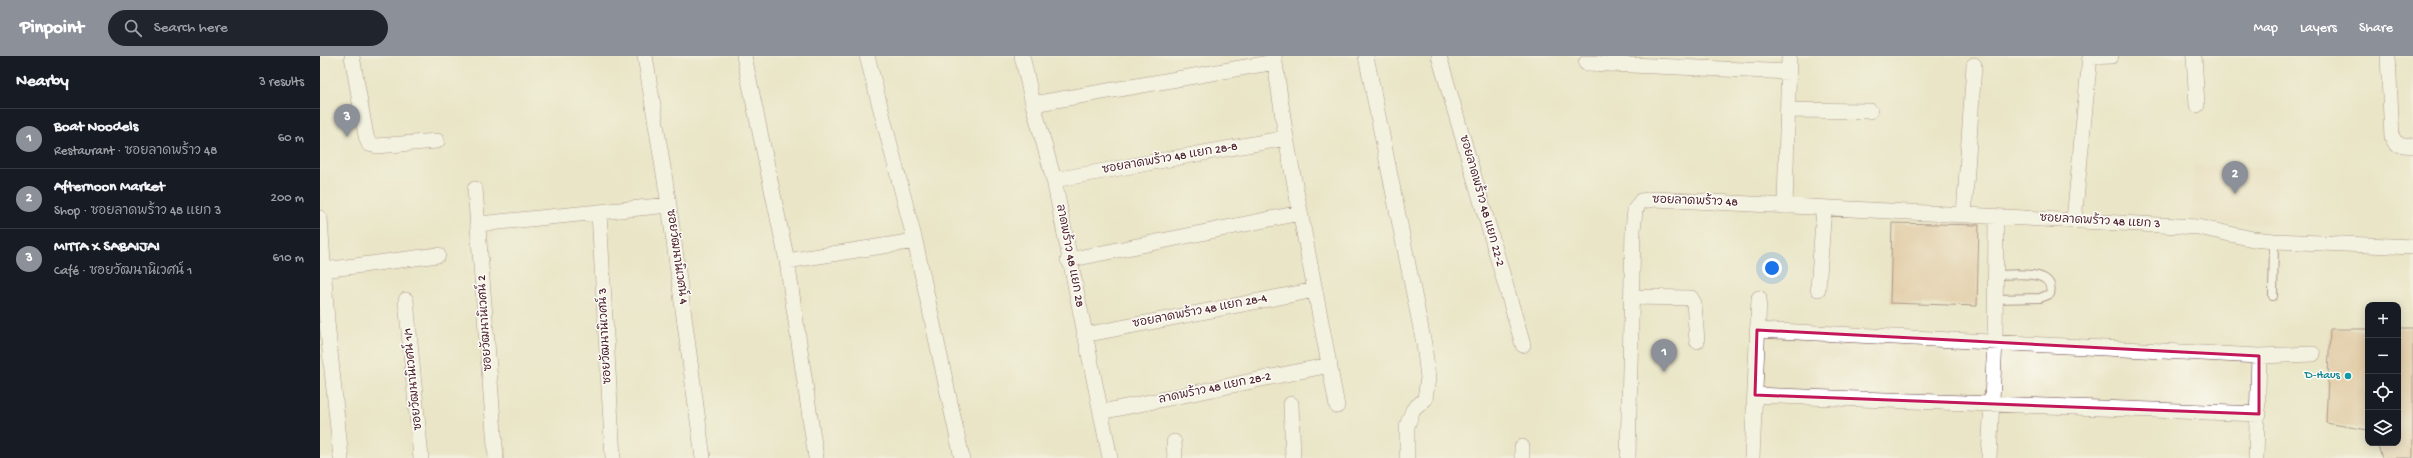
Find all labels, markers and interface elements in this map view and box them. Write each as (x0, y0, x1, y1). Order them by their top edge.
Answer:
search box (108, 10, 388, 46)
text: Pinpoint (20, 17, 84, 40)
icon: search (122, 17, 144, 39)
text: Search here (154, 19, 228, 37)
text: Map (2254, 20, 2278, 37)
text: Layers (2300, 20, 2337, 37)
text: Share (2359, 20, 2393, 37)
text: Nearby (16, 72, 69, 92)
text: 3 results (259, 75, 304, 90)
pin: 3 (334, 104, 360, 137)
text: Boat Noodels (54, 118, 138, 136)
text: 1 (26, 131, 32, 146)
text: 60 m (278, 131, 304, 146)
street label: ซอยลาดพร้าว 48 แยก 22-2 (1456, 133, 1508, 268)
street label: ซอยลาดพร้าว 48 แยก 28-8 (1101, 138, 1239, 178)
text: Restaurant · ซอยลาดพร้าว 48 (54, 144, 217, 159)
pin: 2 (2222, 161, 2248, 194)
text: Afternoon Market (54, 178, 165, 196)
text: 2 (26, 191, 32, 206)
text: 200 m (271, 191, 304, 206)
street label: ซอยลาดพร้าว 48 (1652, 192, 1739, 211)
street label: ลาดพร้าว 48 แยก 28 (1052, 203, 1088, 309)
text: Shop · ซอยลาดพร้าว 48 แยก 3 (54, 204, 221, 219)
street label: ซอยวัฒนานิเวศน์ 4 (662, 208, 693, 306)
street label: ซอยลาดพร้าว 48 แยก 3 (2039, 210, 2161, 232)
text: MITTA X SABAIJAI (54, 238, 160, 256)
text: 3 (26, 251, 32, 266)
text: 610 m (272, 251, 304, 266)
your location (1762, 258, 1782, 278)
text: Café · ซอยวัฒนานิเวศน์ 1 (54, 264, 192, 279)
street label: ซอยวัฒนานิเวศน์ 2 (473, 274, 496, 372)
street label: ซอยวัฒนานิเวศน์ 3 (593, 287, 616, 385)
street label: ซอยลาดพร้าว 48 แยก 28-4 (1131, 290, 1269, 332)
map controls (2365, 302, 2401, 446)
button: + (2365, 302, 2401, 338)
street label: ซอยวัฒนานิเวศน์ 1/1 (399, 327, 426, 431)
button: − (2365, 338, 2401, 374)
pin: 1 (1651, 339, 1677, 372)
street label: ลาดพร้าว 48 แยก 28-2 (1157, 368, 1273, 408)
place label: D-Haus (2304, 369, 2341, 383)
marker: D-Haus (2343, 371, 2353, 381)
button: locate (2365, 374, 2401, 410)
button: layers (2365, 410, 2401, 446)

